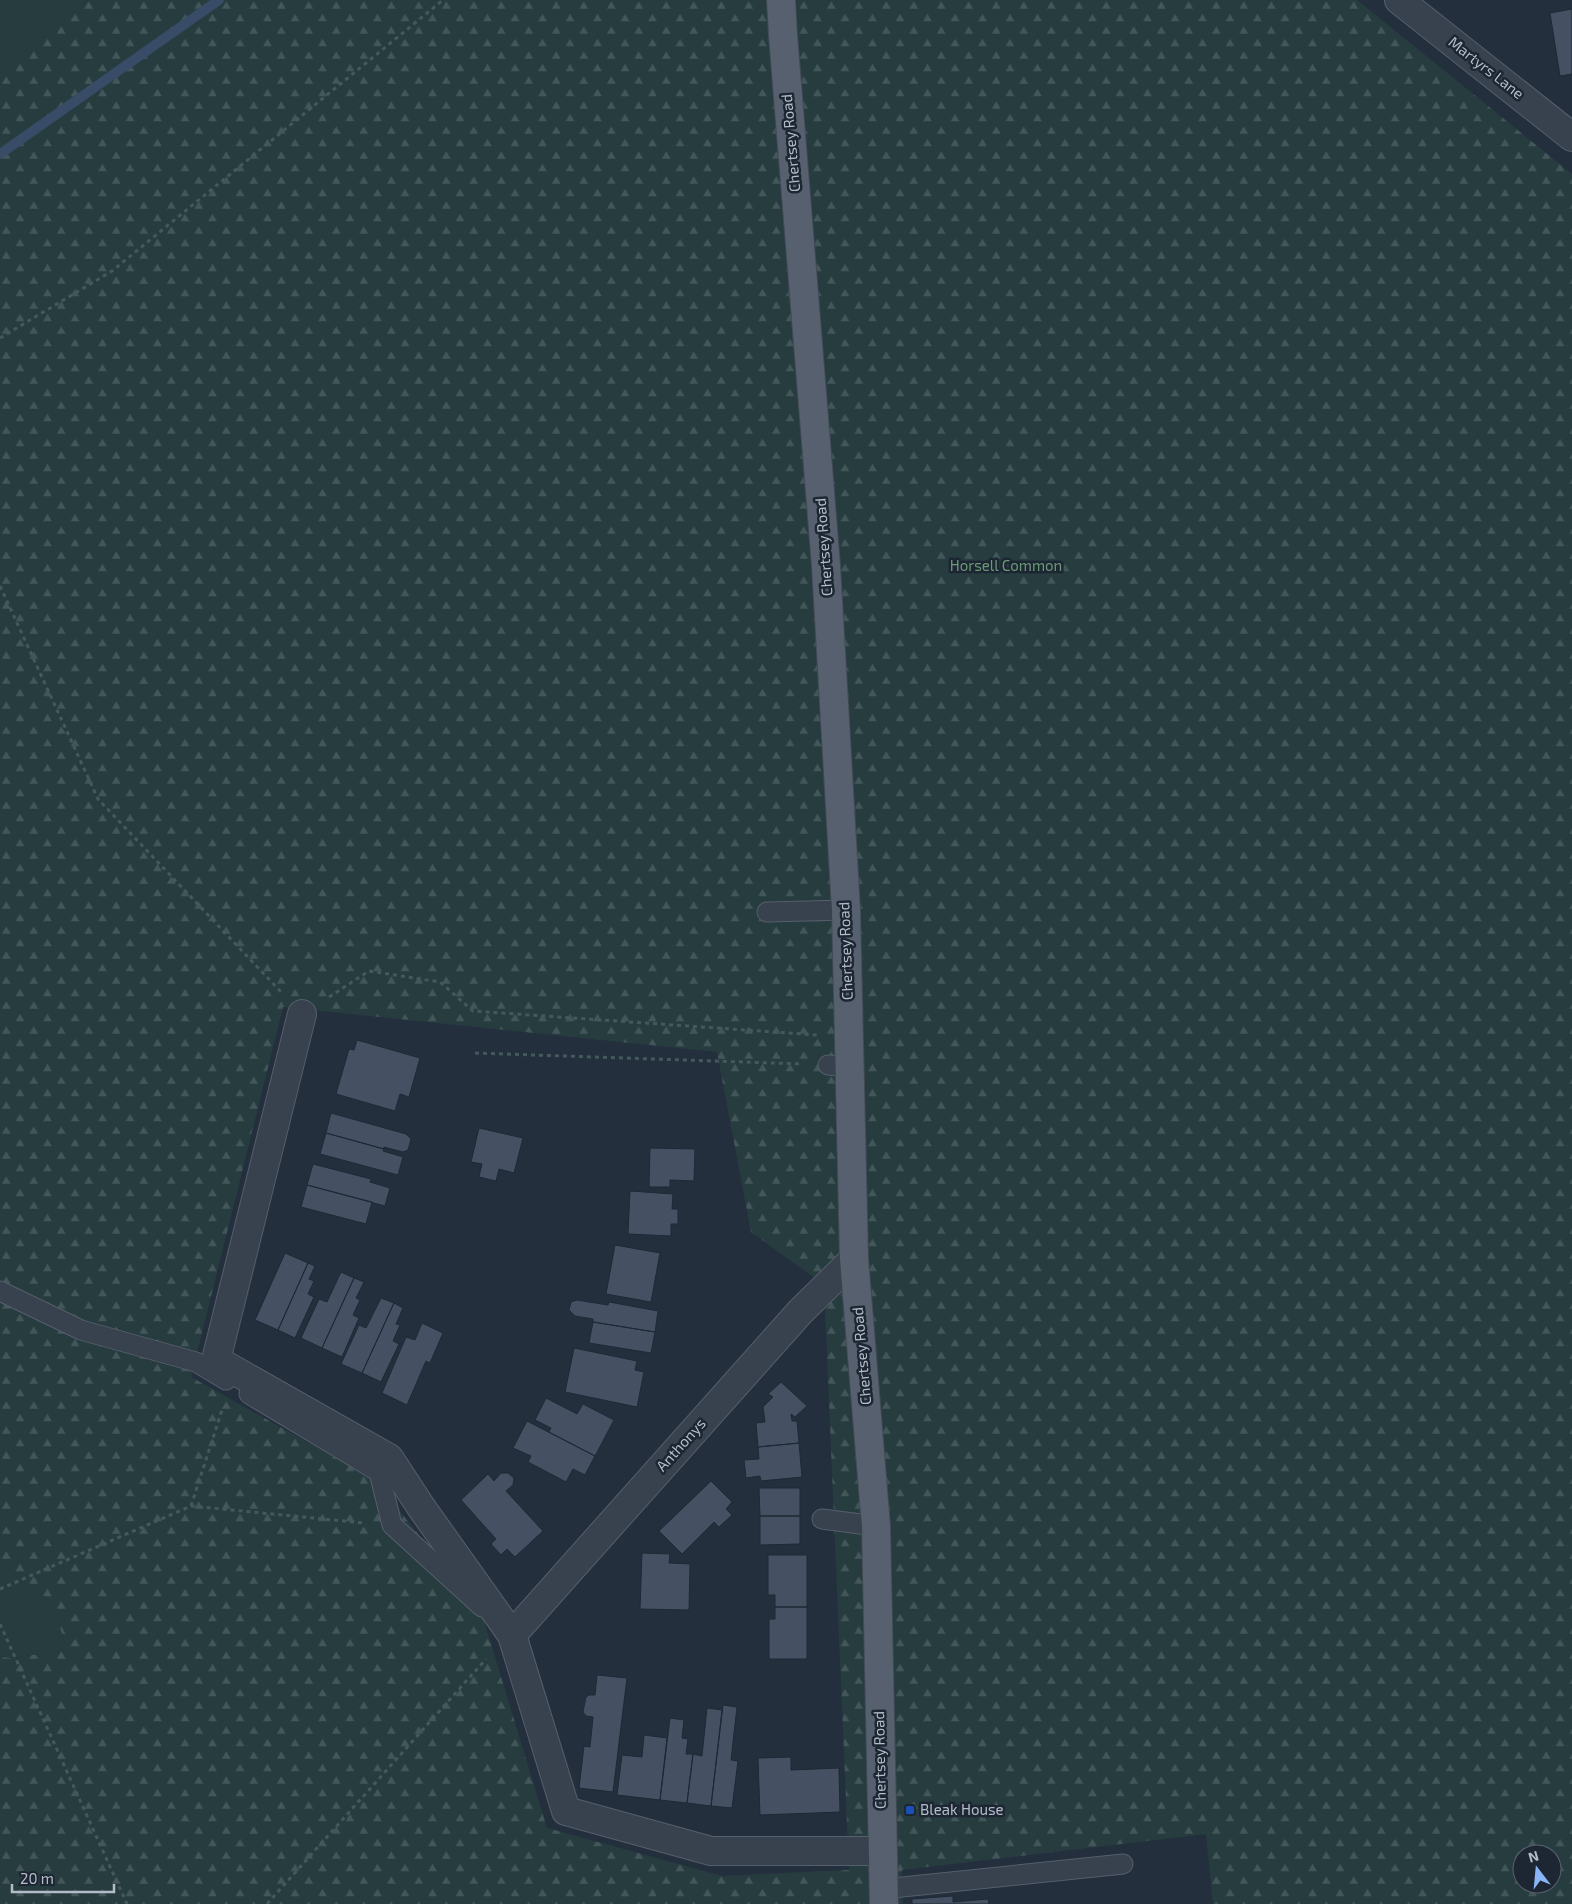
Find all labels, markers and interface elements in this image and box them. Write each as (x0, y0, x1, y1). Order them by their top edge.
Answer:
street label: Martyrs Lane (1445, 32, 1528, 102)
street label: Chertsey Road (777, 93, 803, 193)
street label: Chertsey Road (811, 497, 835, 597)
park label: Horsell Common (950, 556, 1062, 574)
street label: Chertsey Road (834, 902, 856, 1000)
street label: Chertsey Road (848, 1306, 874, 1406)
street label: Anthonys (652, 1414, 709, 1475)
street label: Chertsey Road (869, 1711, 889, 1809)
place label: Bleak House (920, 1800, 1004, 1818)
marker: Bleak House (904, 1804, 916, 1816)
north arrow (1512, 1844, 1562, 1894)
text: N (1526, 1846, 1540, 1866)
scale bar (12, 1862, 115, 1894)
text: 20 m (20, 1869, 54, 1887)

